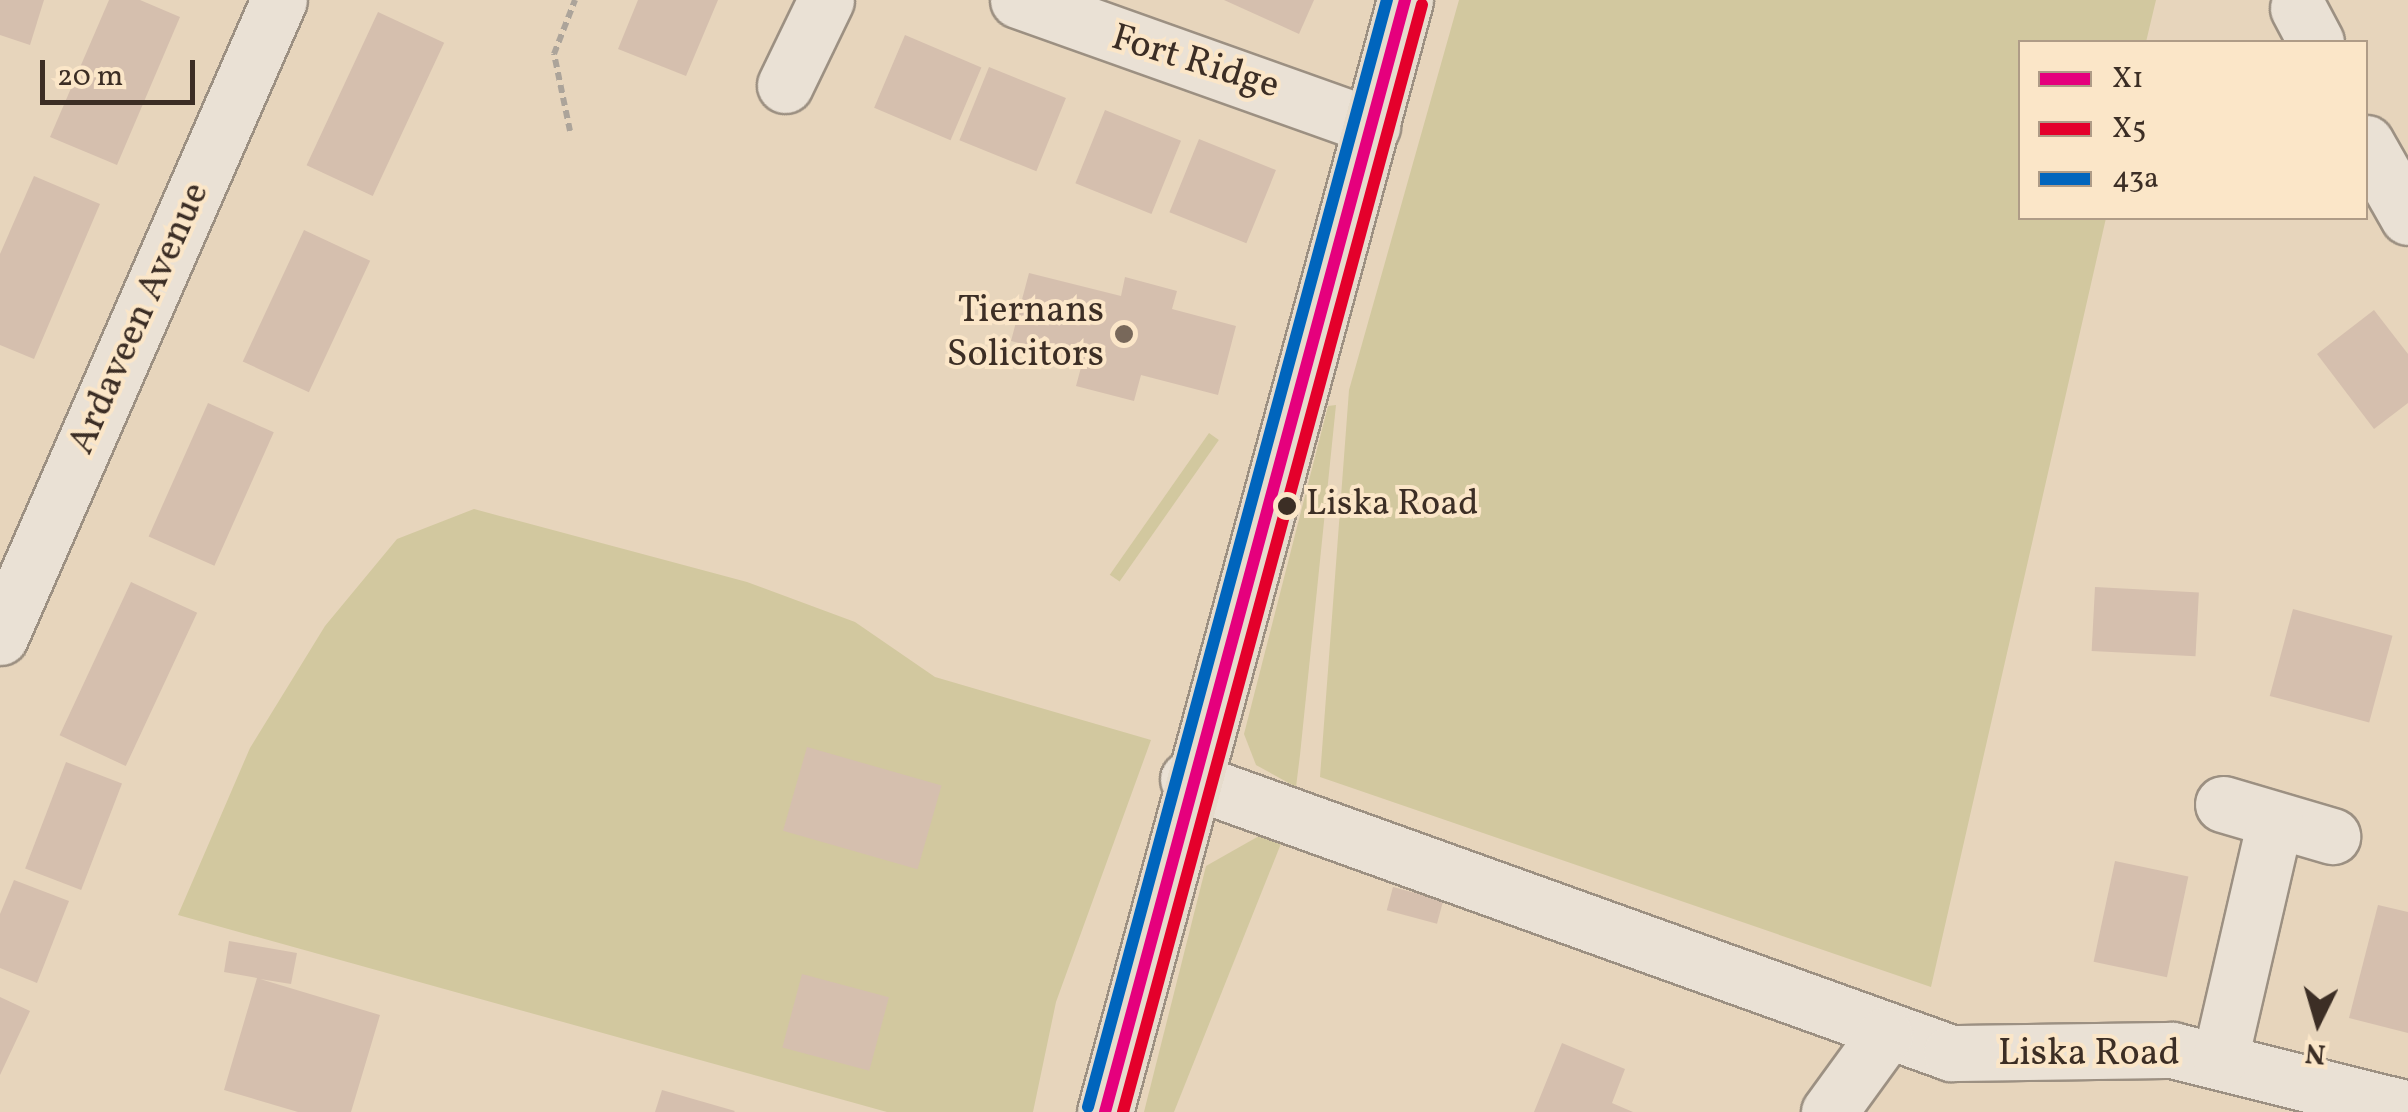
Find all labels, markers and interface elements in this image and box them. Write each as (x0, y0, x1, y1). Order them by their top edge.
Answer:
street label: Fort Ridge (1106, 16, 1284, 110)
scale bar (45, 40, 200, 102)
legend (2018, 40, 2368, 220)
text: 20 m (57, 56, 123, 98)
text: X1 (2112, 58, 2144, 100)
text: X5 (2112, 108, 2146, 150)
text: 43a (2112, 158, 2159, 200)
street label: Ardaveen Avenue (60, 176, 220, 462)
place label: Tiernans Solicitors (947, 289, 1104, 378)
marker: Tiernans Solicitors (1113, 323, 1135, 345)
place label: Liska Road (1306, 484, 1478, 528)
marker: Liska Road (1277, 496, 1297, 516)
north arrow (2268, 972, 2368, 1072)
street label: Liska Road (1998, 1032, 2180, 1078)
text: N (2304, 1032, 2327, 1073)

